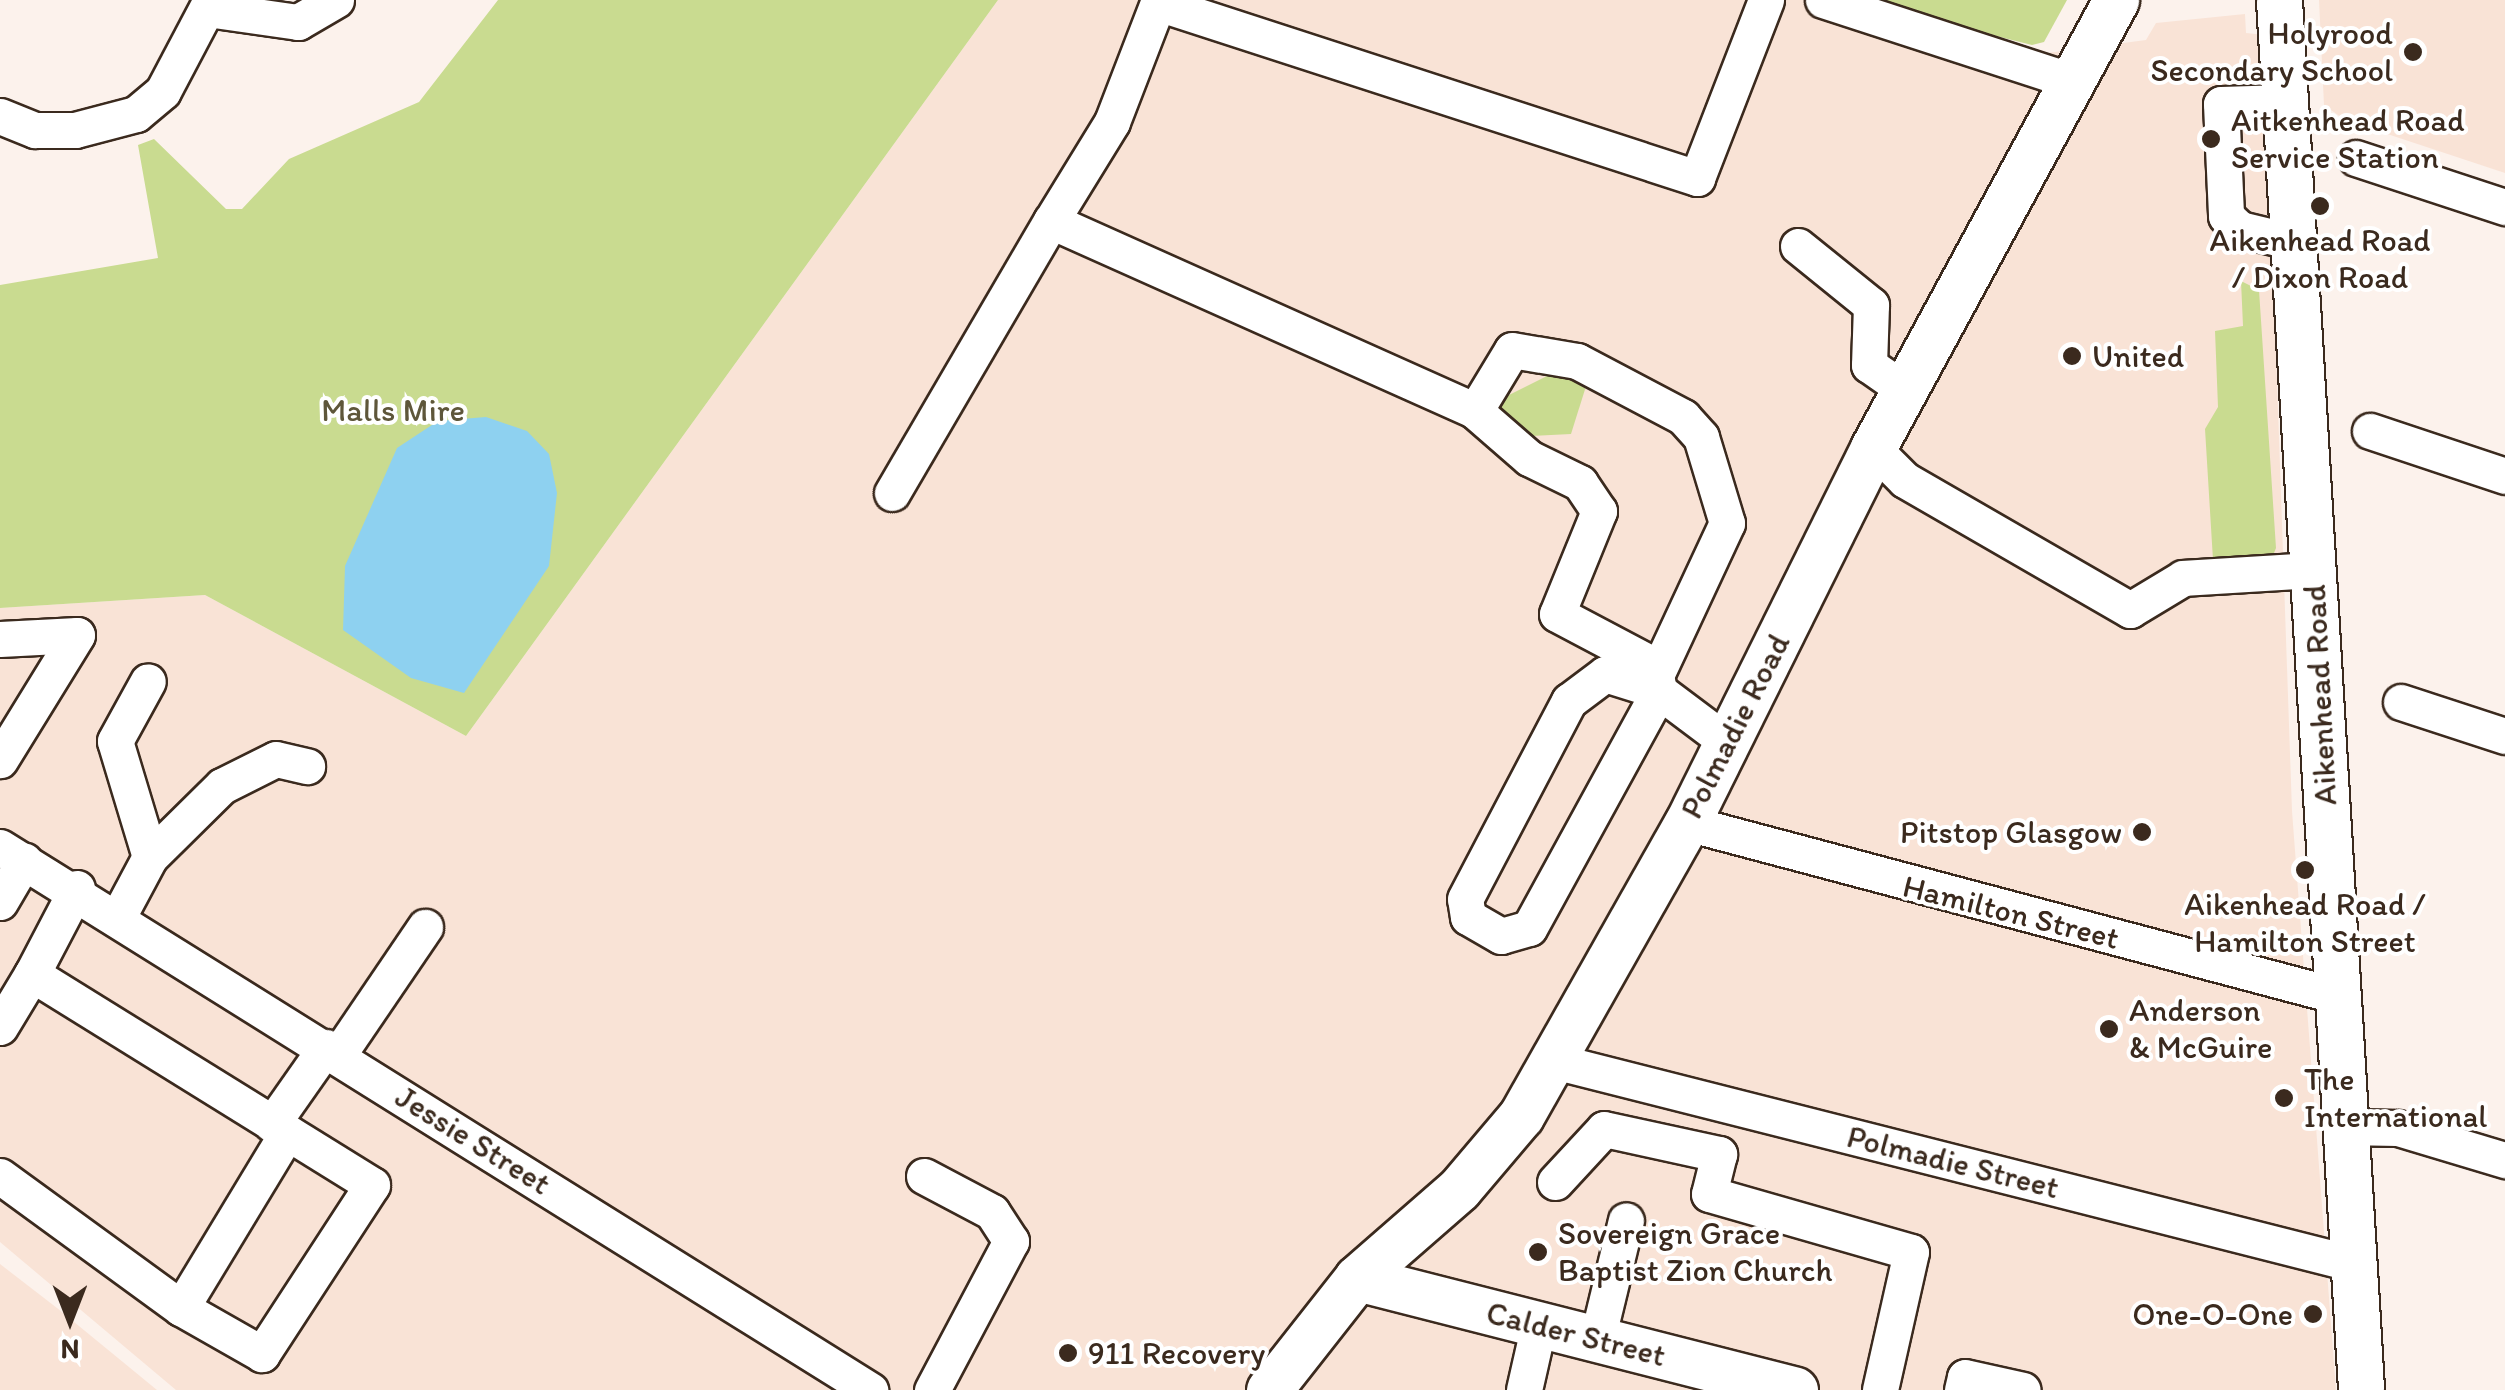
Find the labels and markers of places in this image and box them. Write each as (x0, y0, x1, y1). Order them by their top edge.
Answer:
place label: Holyrood Secondary School (2151, 15, 2393, 90)
marker: Holyrood Secondary School (2402, 41, 2424, 63)
place label: Aitkenhead Road Service Station (2231, 102, 2464, 177)
marker: Aitkenhead Road Service Station (2200, 128, 2222, 150)
marker: Aikenhead Road / Dixon Road (2309, 195, 2331, 217)
place label: Aikenhead Road / Dixon Road (2210, 222, 2430, 297)
place label: United (2092, 337, 2184, 375)
marker: United (2061, 345, 2083, 367)
place label: Pitstop Glasgow (1900, 813, 2122, 851)
marker: Pitstop Glasgow (2131, 821, 2153, 843)
marker: Aikenhead Road / Hamilton Street (2294, 859, 2316, 881)
place label: Aikenhead Road / Hamilton Street (2184, 886, 2426, 961)
place label: Anderson & McGuire (2129, 992, 2272, 1067)
marker: Anderson & McGuire (2098, 1018, 2120, 1040)
place label: The International (2304, 1061, 2487, 1136)
marker: The International (2273, 1087, 2295, 1109)
place label: Sovereign Grace Baptist Zion Church (1558, 1215, 1834, 1290)
marker: Sovereign Grace Baptist Zion Church (1527, 1241, 1549, 1263)
place label: One-O-One (2132, 1295, 2293, 1333)
marker: One-O-One (2302, 1303, 2324, 1325)
place label: 911 Recovery (1088, 1334, 1265, 1372)
marker: 911 Recovery (1057, 1342, 1079, 1364)

